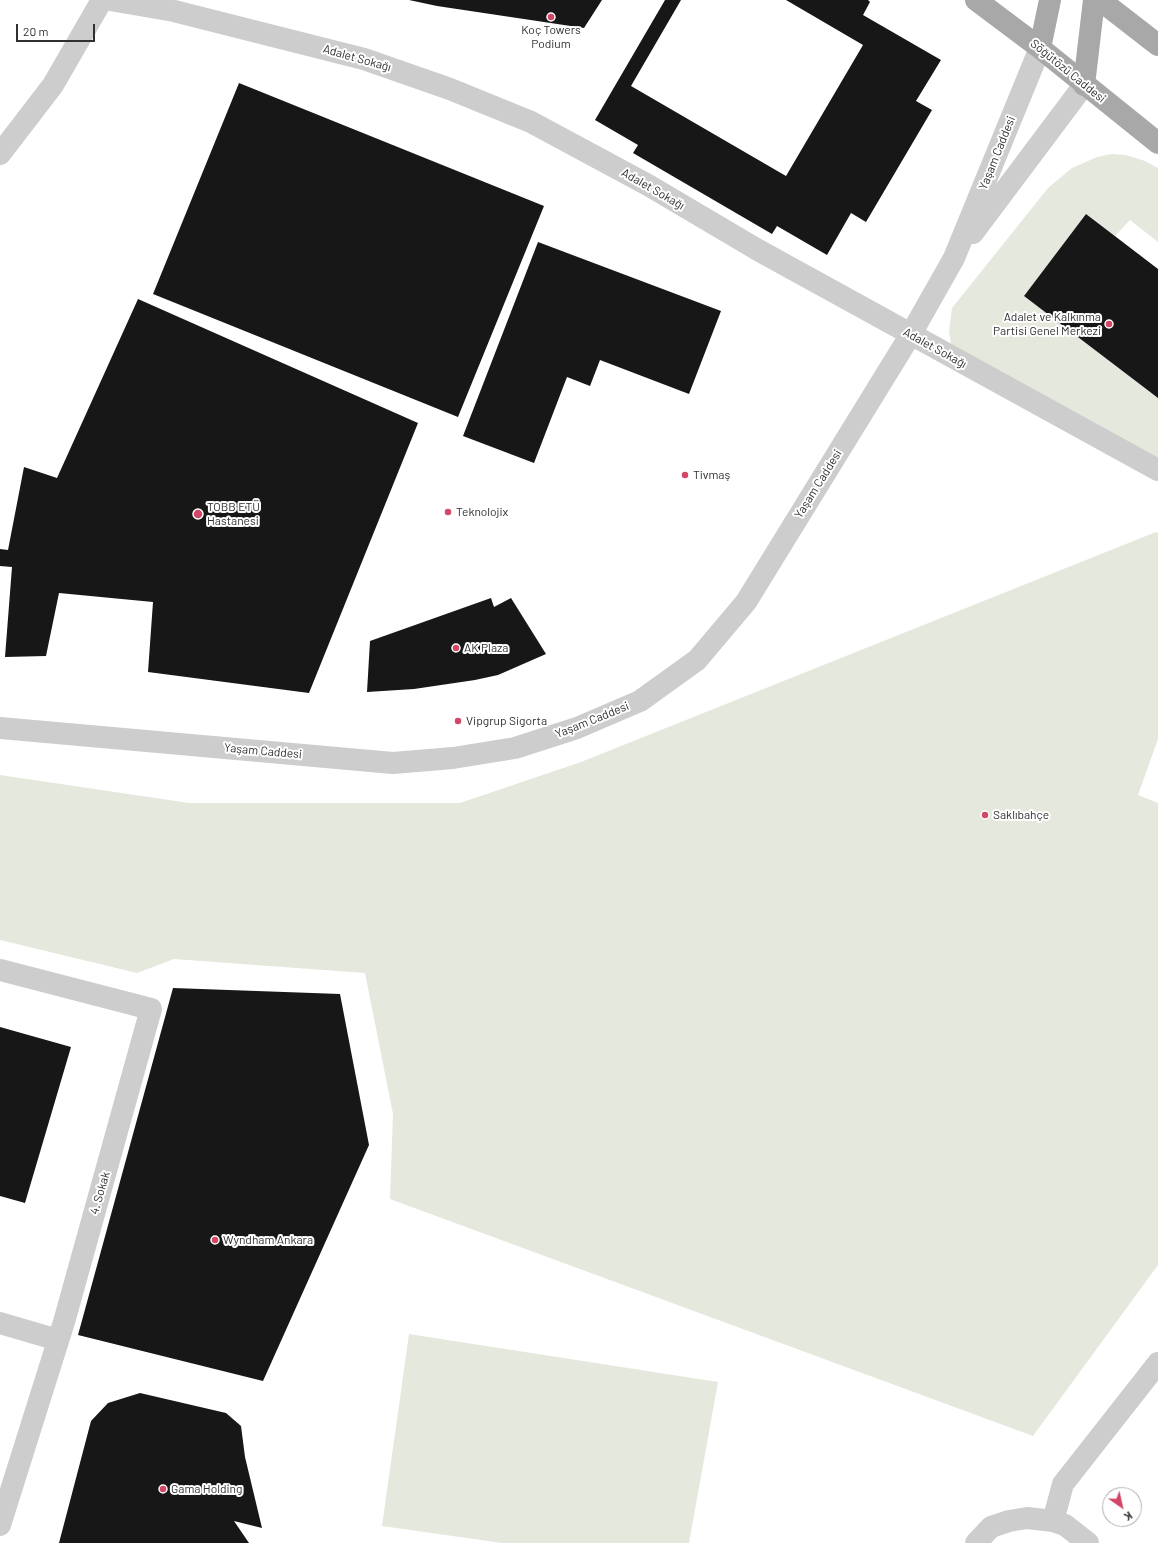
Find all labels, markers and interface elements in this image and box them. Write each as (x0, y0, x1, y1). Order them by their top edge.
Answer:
marker: Koç Towers Podium (546, 12, 556, 22)
scale bar (18, 16, 97, 42)
place label: Koç Towers Podium (521, 23, 581, 51)
text: 20 m (23, 24, 49, 38)
street label: Söğütözü Caddesi (1027, 36, 1109, 106)
street label: Adalet Sokağı (321, 41, 393, 75)
street label: Yaşam Caddesi (976, 114, 1018, 192)
street label: Adalet Sokağı (619, 165, 687, 213)
place label: Adalet ve Kalkınma Partisi Genel Merkezi (993, 310, 1101, 338)
marker: Adalet ve Kalkınma Partisi Genel Merkezi (1104, 319, 1114, 329)
street label: Adalet Sokağı (901, 325, 969, 371)
street label: Yaşam Caddesi (791, 447, 845, 521)
place label: Tivmaş (693, 468, 730, 482)
marker: Tivmaş (680, 470, 690, 480)
place label: TOBB ETÜ Hastanesi (207, 500, 260, 528)
place label: Teknolojix (456, 505, 508, 519)
marker: Teknolojix (443, 507, 453, 517)
marker: TOBB ETÜ Hastanesi (192, 508, 204, 520)
place label: AK Plaza (464, 641, 508, 655)
marker: AK Plaza (451, 643, 461, 653)
street label: Yaşam Caddesi (553, 699, 631, 741)
place label: Vipgrup Sigorta (466, 714, 547, 728)
marker: Vipgrup Sigorta (453, 716, 463, 726)
street label: Yaşam Caddesi (223, 740, 303, 762)
place label: Saklıbahçe (993, 808, 1049, 822)
marker: Saklıbahçe (980, 810, 990, 820)
street label: 4. Sokak (87, 1170, 113, 1216)
place label: Wyndham Ankara (223, 1233, 313, 1247)
marker: Wyndham Ankara (210, 1235, 220, 1245)
place label: Gama Holding (171, 1482, 243, 1496)
marker: Gama Holding (158, 1484, 168, 1494)
north arrow (1102, 1487, 1142, 1527)
text: K (1122, 1509, 1135, 1524)

